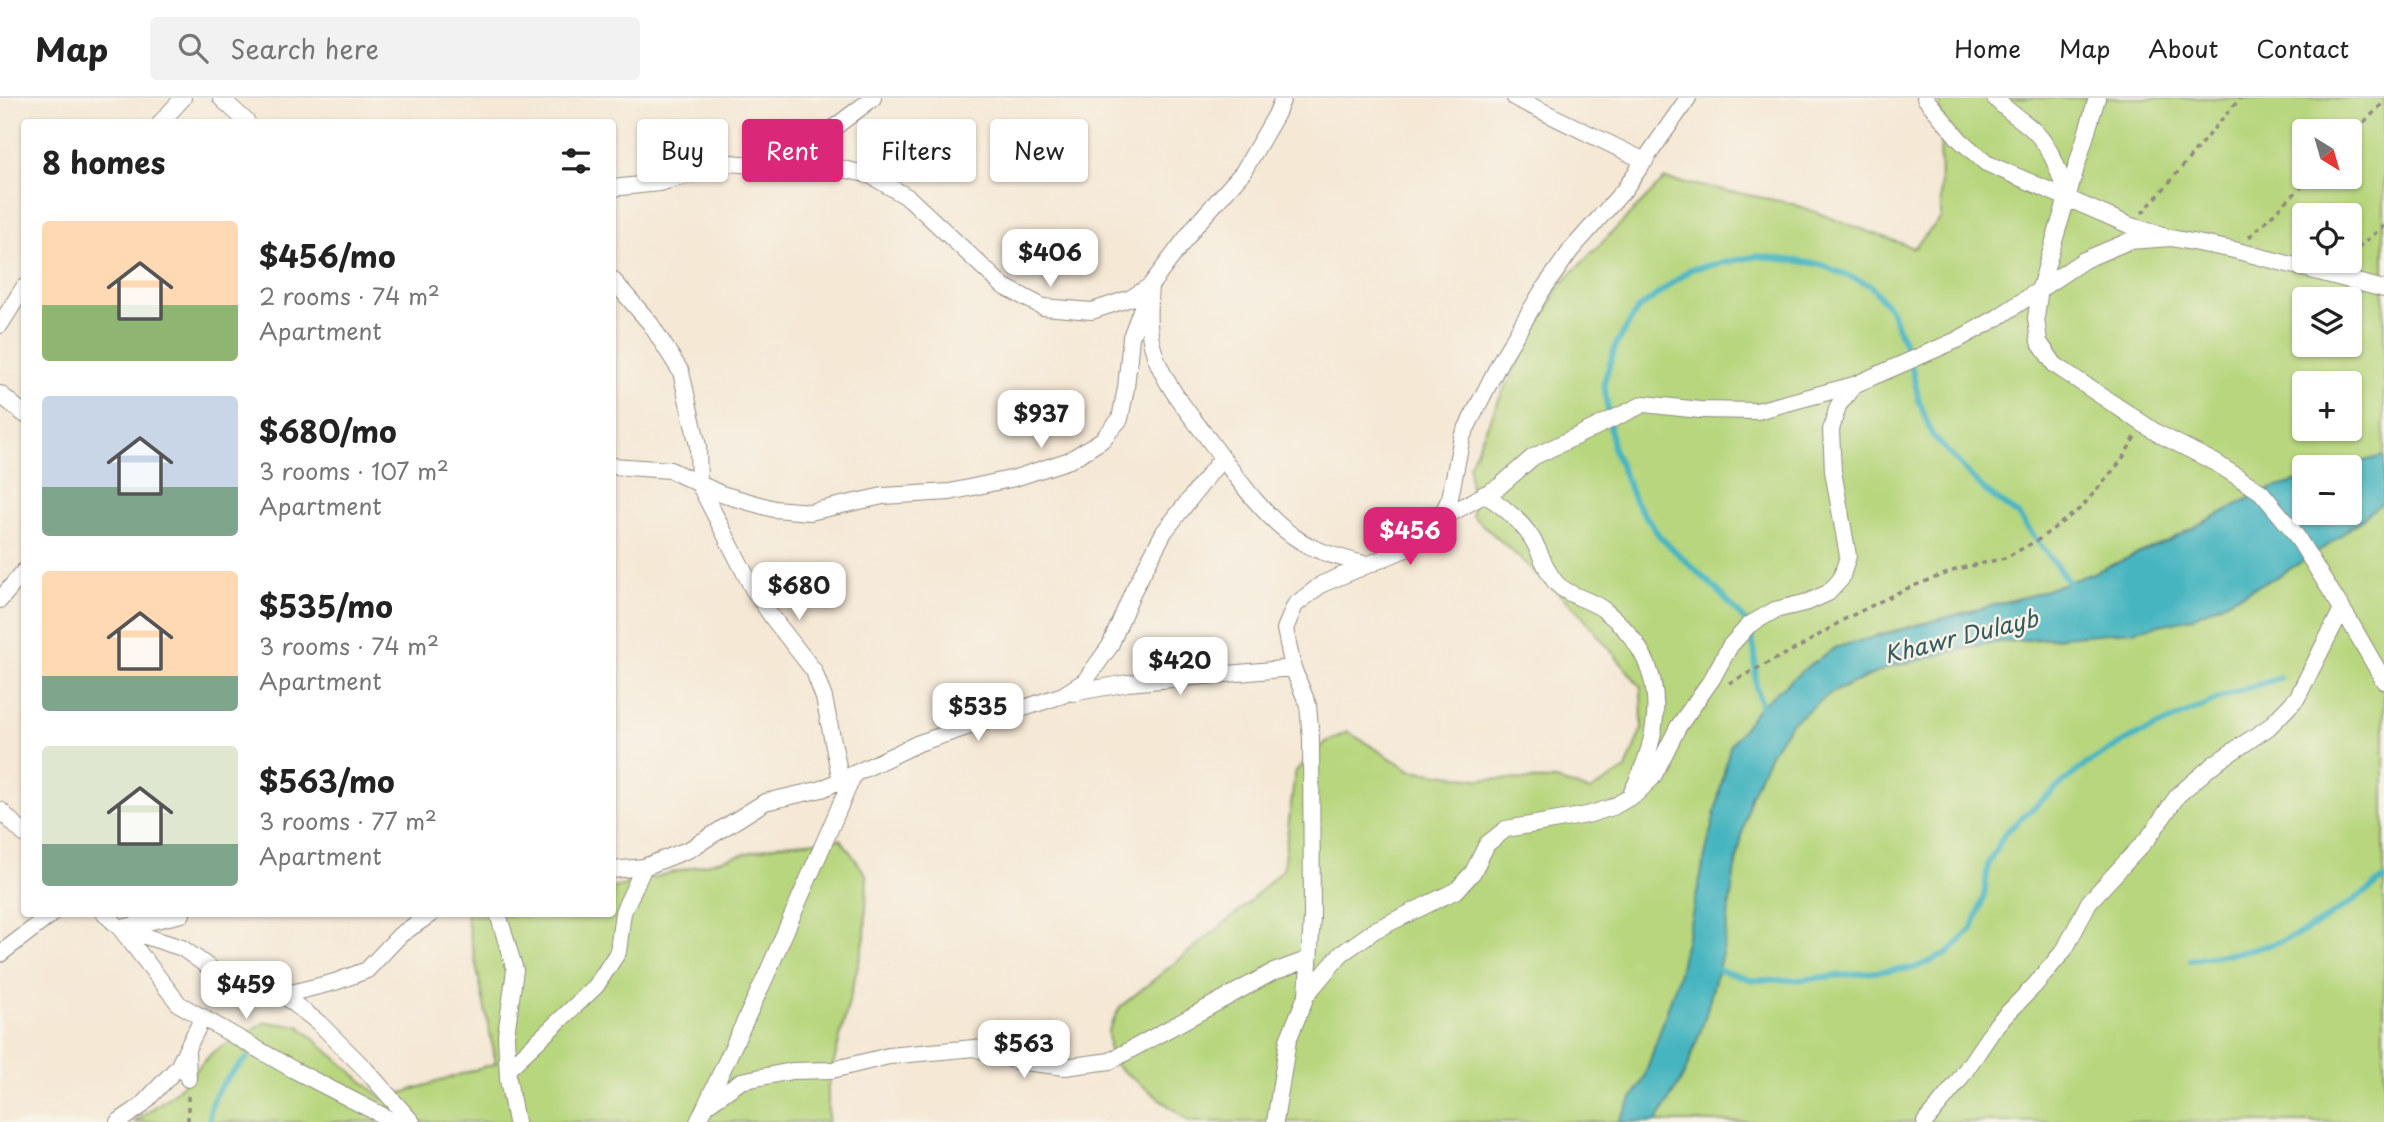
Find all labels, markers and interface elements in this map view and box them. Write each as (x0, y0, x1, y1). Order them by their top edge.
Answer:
search box (150, 17, 640, 80)
text: Map (35, 23, 108, 73)
icon: search (174, 29, 212, 67)
text: Search here (230, 29, 379, 68)
text: Home (1954, 30, 2021, 66)
text: Map (2059, 30, 2110, 66)
text: About (2148, 30, 2218, 66)
text: Contact (2256, 30, 2349, 66)
chip: Buy (637, 119, 728, 182)
chip: Rent (742, 119, 843, 182)
chip: Filters (857, 119, 976, 182)
chip: New (990, 119, 1088, 182)
north arrow (2292, 119, 2362, 189)
map controls (2292, 119, 2362, 525)
text: 8 homes (42, 139, 165, 184)
icon: filters (557, 142, 595, 180)
button: locate (2292, 203, 2362, 273)
pin: $406 (1009, 230, 1091, 289)
text: $456/mo (259, 233, 396, 278)
text: $406 (1018, 234, 1082, 269)
icon: home (98, 249, 182, 333)
text: 2 rooms · 74 m² (259, 278, 440, 313)
button: layers (2292, 287, 2362, 357)
text: Apartment (259, 313, 382, 348)
button: + (2292, 371, 2362, 441)
pin: $937 (1000, 390, 1082, 450)
text: $937 (1014, 395, 1068, 430)
text: $680/mo (259, 408, 397, 453)
icon: home (98, 424, 182, 508)
text: 3 rooms · 107 m² (259, 453, 449, 488)
button: − (2292, 455, 2362, 525)
text: Apartment (259, 488, 382, 523)
pin: $456 (1369, 508, 1451, 567)
text: $456 (1379, 512, 1441, 547)
pin: $680 (758, 562, 840, 622)
text: $680 (768, 567, 830, 602)
text: $535/mo (259, 583, 393, 628)
icon: home (98, 599, 182, 683)
water label: Khawr Dulayb (1880, 599, 2043, 672)
text: 3 rooms · 74 m² (259, 628, 439, 663)
pin: $420 (1139, 638, 1221, 697)
text: $420 (1149, 642, 1211, 677)
text: Apartment (259, 663, 382, 698)
pin: $535 (937, 684, 1019, 743)
text: $535 (948, 688, 1008, 723)
text: $563/mo (259, 758, 395, 803)
icon: home (98, 774, 182, 858)
text: 3 rooms · 77 m² (259, 803, 437, 838)
text: Apartment (259, 838, 382, 873)
pin: $459 (205, 962, 287, 1021)
text: $459 (217, 966, 275, 1001)
pin: $563 (983, 1020, 1065, 1080)
text: $563 (994, 1025, 1054, 1060)

